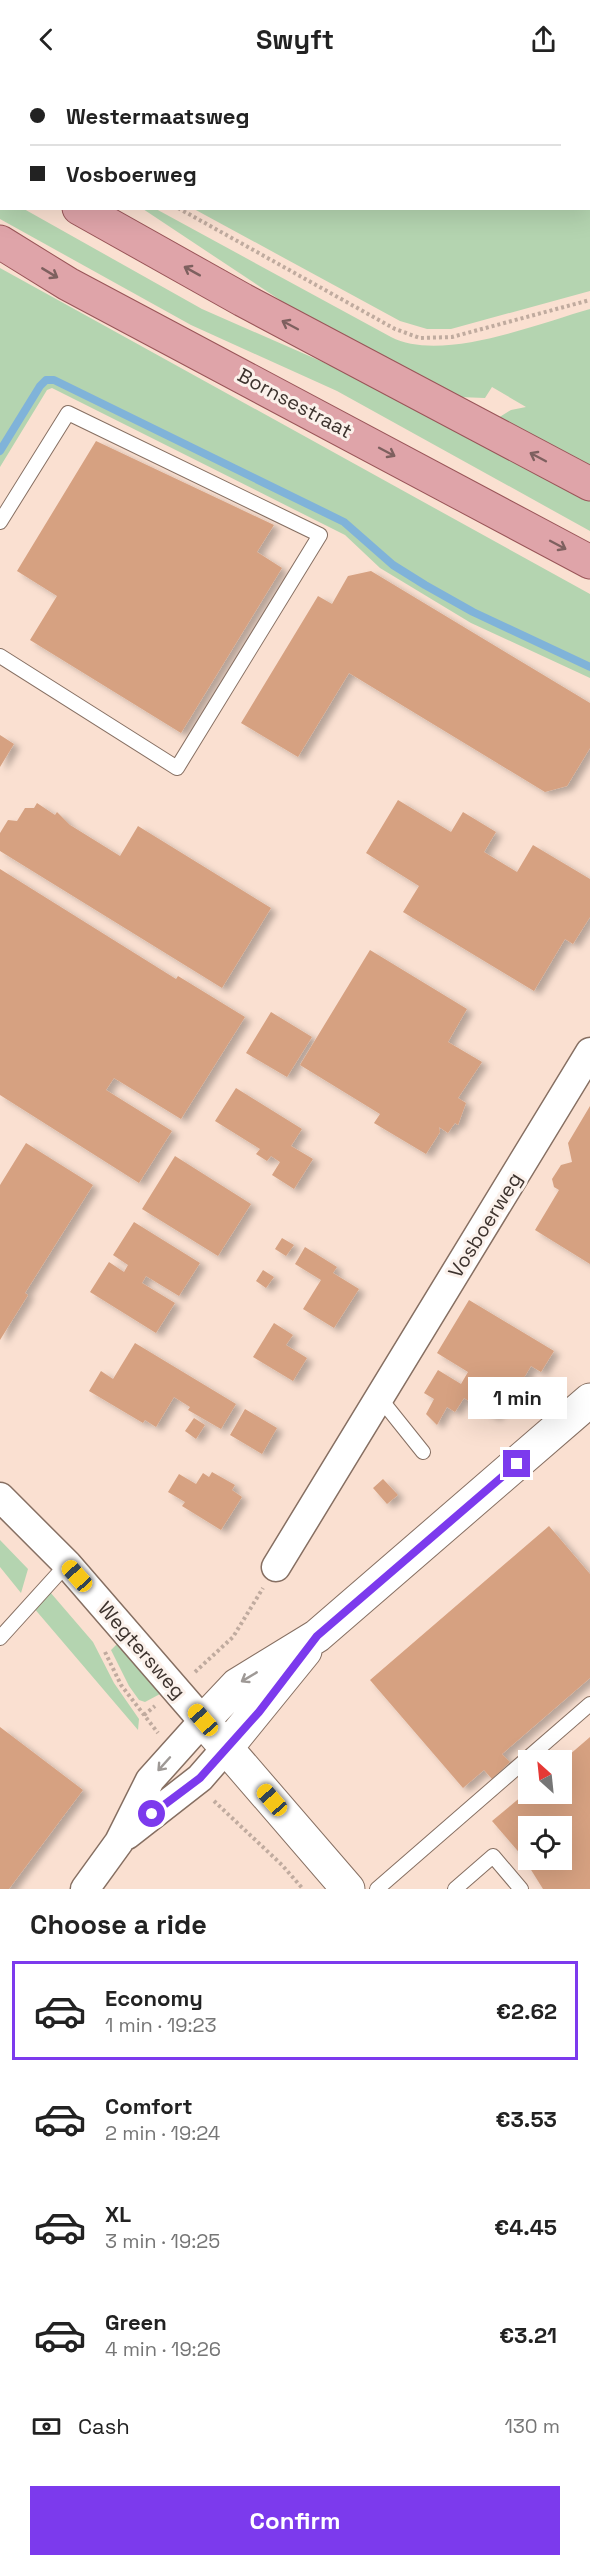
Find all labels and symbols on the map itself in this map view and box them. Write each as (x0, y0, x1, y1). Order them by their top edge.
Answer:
one-way arrow (183, 265, 200, 277)
one-way arrow (41, 267, 58, 279)
one-way arrow (282, 319, 300, 330)
street label: Bornsestraat (233, 362, 357, 444)
one-way arrow (378, 446, 395, 458)
one-way arrow (530, 451, 548, 462)
one-way arrow (549, 540, 567, 551)
street label: Vosboerweg (442, 1167, 528, 1283)
callout: 1 min (468, 1377, 566, 1419)
route end (503, 1450, 530, 1477)
car (58, 1557, 96, 1595)
street label: Wegtersweg (93, 1596, 191, 1704)
one-way arrow (241, 1672, 258, 1684)
car (184, 1701, 222, 1739)
north arrow (518, 1750, 572, 1804)
one-way arrow (157, 1756, 171, 1771)
car (253, 1781, 291, 1819)
route start (138, 1800, 165, 1827)

